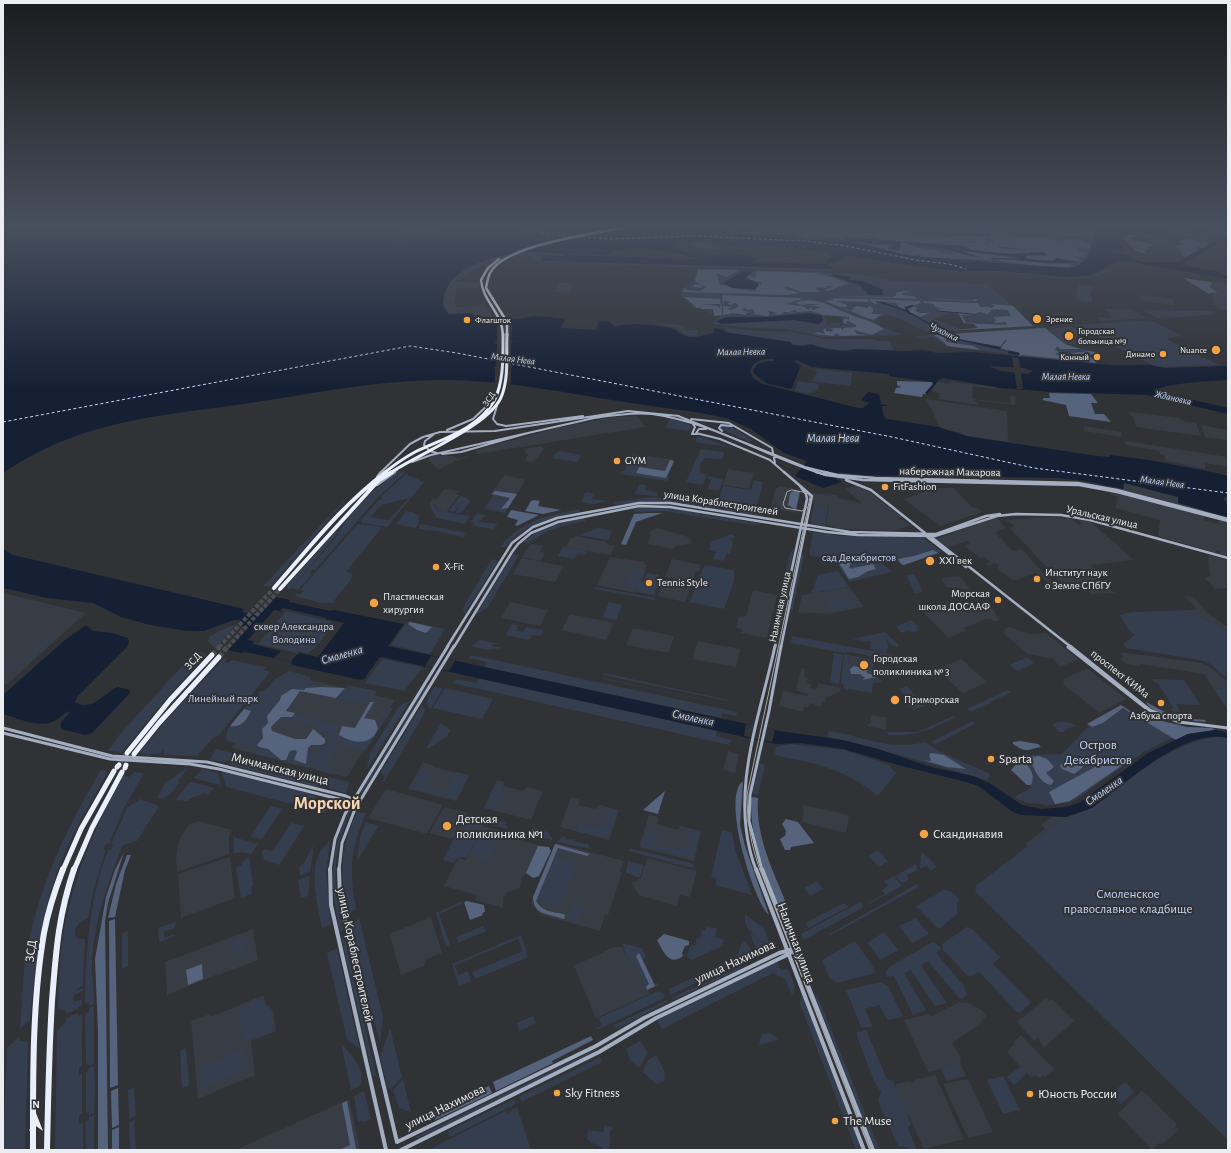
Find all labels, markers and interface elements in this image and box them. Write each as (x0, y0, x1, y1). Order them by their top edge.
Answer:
marker: Зрение (1031, 313, 1043, 325)
place label: Зрение (1046, 314, 1073, 324)
marker: Флагшток (462, 315, 472, 325)
place label: Флагшток (475, 315, 511, 325)
water label: Чухонка (928, 320, 960, 344)
place label: Городская больница №9 (1078, 326, 1127, 347)
marker: Городская больница №9 (1063, 330, 1075, 342)
marker: Nuance (1210, 344, 1222, 356)
place label: Nuance (1180, 345, 1207, 355)
water label: Малая Невка (717, 346, 765, 358)
place label: Динамо (1126, 349, 1155, 359)
marker: Динамо (1158, 349, 1168, 359)
water label: Малая Нева (490, 350, 536, 368)
place label: Конный (1060, 352, 1089, 362)
marker: Конный (1092, 352, 1102, 362)
water label: Малая Невка (1042, 371, 1090, 383)
water label: Ждановка (1153, 388, 1193, 408)
street label: ЗСД (480, 390, 498, 408)
water label: Малая Нева (807, 431, 859, 445)
place label: GYM (625, 454, 646, 468)
marker: GYM (612, 456, 622, 466)
street label: набережная Макарова (899, 465, 1001, 479)
water label: Малая Нева (1139, 473, 1185, 491)
place label: FitFashion (893, 480, 937, 494)
marker: FitFashion (880, 482, 890, 492)
street label: улица Кораблестроителей (663, 487, 779, 519)
street label: Уральская улица (1065, 502, 1139, 532)
park label: сад Декабристов (822, 551, 896, 565)
place label: XXI век (939, 554, 972, 568)
marker: XXI век (924, 555, 936, 567)
place label: X-Fit (444, 560, 464, 574)
marker: X-Fit (431, 562, 441, 572)
place label: Институт наук о Земле СПбГУ (1045, 566, 1111, 592)
street label: Наличная улица (766, 570, 794, 644)
marker: Институт наук о Земле СПбГУ (1032, 574, 1042, 584)
place label: Tennis Style (657, 576, 708, 590)
marker: Tennis Style (644, 578, 654, 588)
place label: Морская школа ДОСААФ (919, 587, 990, 613)
place label: Пластическая хирургия (383, 590, 444, 616)
marker: Морская школа ДОСААФ (993, 595, 1003, 605)
marker: Пластическая хирургия (368, 597, 380, 609)
park label: сквер Александра Володина (254, 620, 334, 646)
water label: Смоленка (320, 642, 364, 668)
street label: проспект КИМа (1088, 647, 1152, 701)
street label: ЗСД (182, 650, 204, 672)
place label: Городская поликлиника № 3 (873, 652, 950, 678)
marker: Городская поликлиника № 3 (858, 659, 870, 671)
park label: Линейный парк (188, 692, 258, 706)
place label: Приморская (904, 693, 959, 707)
marker: Приморская (889, 694, 901, 706)
marker: Азбука спорта (1156, 698, 1166, 708)
water label: Смоленка (671, 707, 715, 729)
place label: Азбука спорта (1130, 709, 1192, 723)
park label: Остров Декабристов (1064, 737, 1132, 768)
street label: Мичманская улица (230, 749, 330, 789)
place label: Sparta (999, 751, 1032, 767)
marker: Sparta (986, 754, 996, 764)
water label: Смоленка (1082, 773, 1126, 809)
district label: Морской (293, 793, 361, 815)
place label: Детская поликлиника №1 (456, 811, 544, 842)
marker: Детская поликлиника №1 (441, 820, 453, 832)
place label: Скандинавия (933, 826, 1003, 842)
marker: Скандинавия (918, 828, 930, 840)
park label: Смоленское православное кладбище (1064, 886, 1192, 917)
street label: улица Кораблестроителей (333, 887, 377, 1023)
street label: Наличная улица (773, 900, 819, 986)
street label: улица Нахимова (692, 937, 778, 987)
street label: ЗСД (22, 939, 40, 963)
street label: улица Нахимова (403, 1081, 487, 1133)
place label: Sky Fitness (565, 1085, 620, 1101)
place label: Юность России (1038, 1086, 1117, 1102)
marker: Sky Fitness (552, 1088, 562, 1098)
marker: Юность России (1025, 1089, 1035, 1099)
north arrow (16, 1097, 56, 1137)
text: N (32, 1099, 40, 1110)
place label: The Muse (843, 1113, 892, 1129)
marker: The Muse (830, 1116, 840, 1126)

